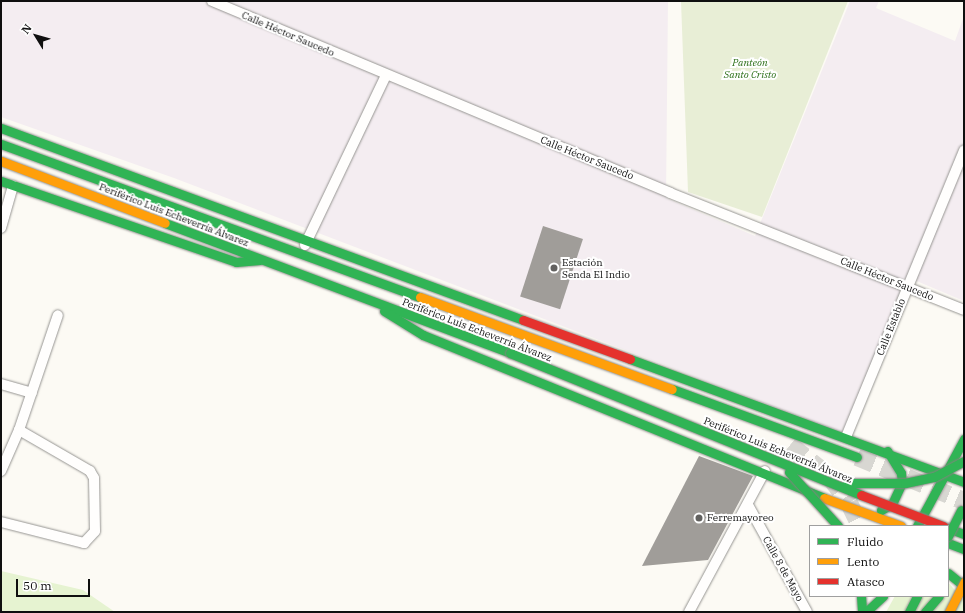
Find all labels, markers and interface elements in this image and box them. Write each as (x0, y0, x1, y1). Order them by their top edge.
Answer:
street label: Calle Héctor Saucedo (240, 9, 336, 59)
north arrow (16, 16, 56, 56)
text: N (18, 21, 35, 36)
park label: Panteón Santo Cristo (724, 56, 776, 80)
street label: Calle Héctor Saucedo (539, 134, 635, 182)
street label: Periférico Luis Echeverría Álvarez (97, 181, 251, 249)
street label: Calle Héctor Saucedo (839, 255, 935, 303)
place label: Estación Senda El Indio (562, 256, 630, 280)
marker: Estación Senda El Indio (549, 263, 559, 273)
street label: Periférico Luis Echeverría Álvarez (400, 296, 554, 364)
street label: Calle Establo (874, 297, 908, 357)
street label: Periférico Luis Echeverría Álvarez (702, 415, 854, 485)
place label: Ferremayoreo (707, 512, 774, 524)
marker: Ferremayoreo (694, 513, 704, 523)
legend (809, 525, 949, 597)
street label: Calle 8 de Mayo (760, 534, 806, 604)
text: Fluido (847, 534, 883, 549)
text: Lento (847, 554, 879, 569)
scale bar (18, 571, 92, 597)
text: Atasco (847, 574, 885, 589)
text: 50 m (23, 578, 52, 593)

